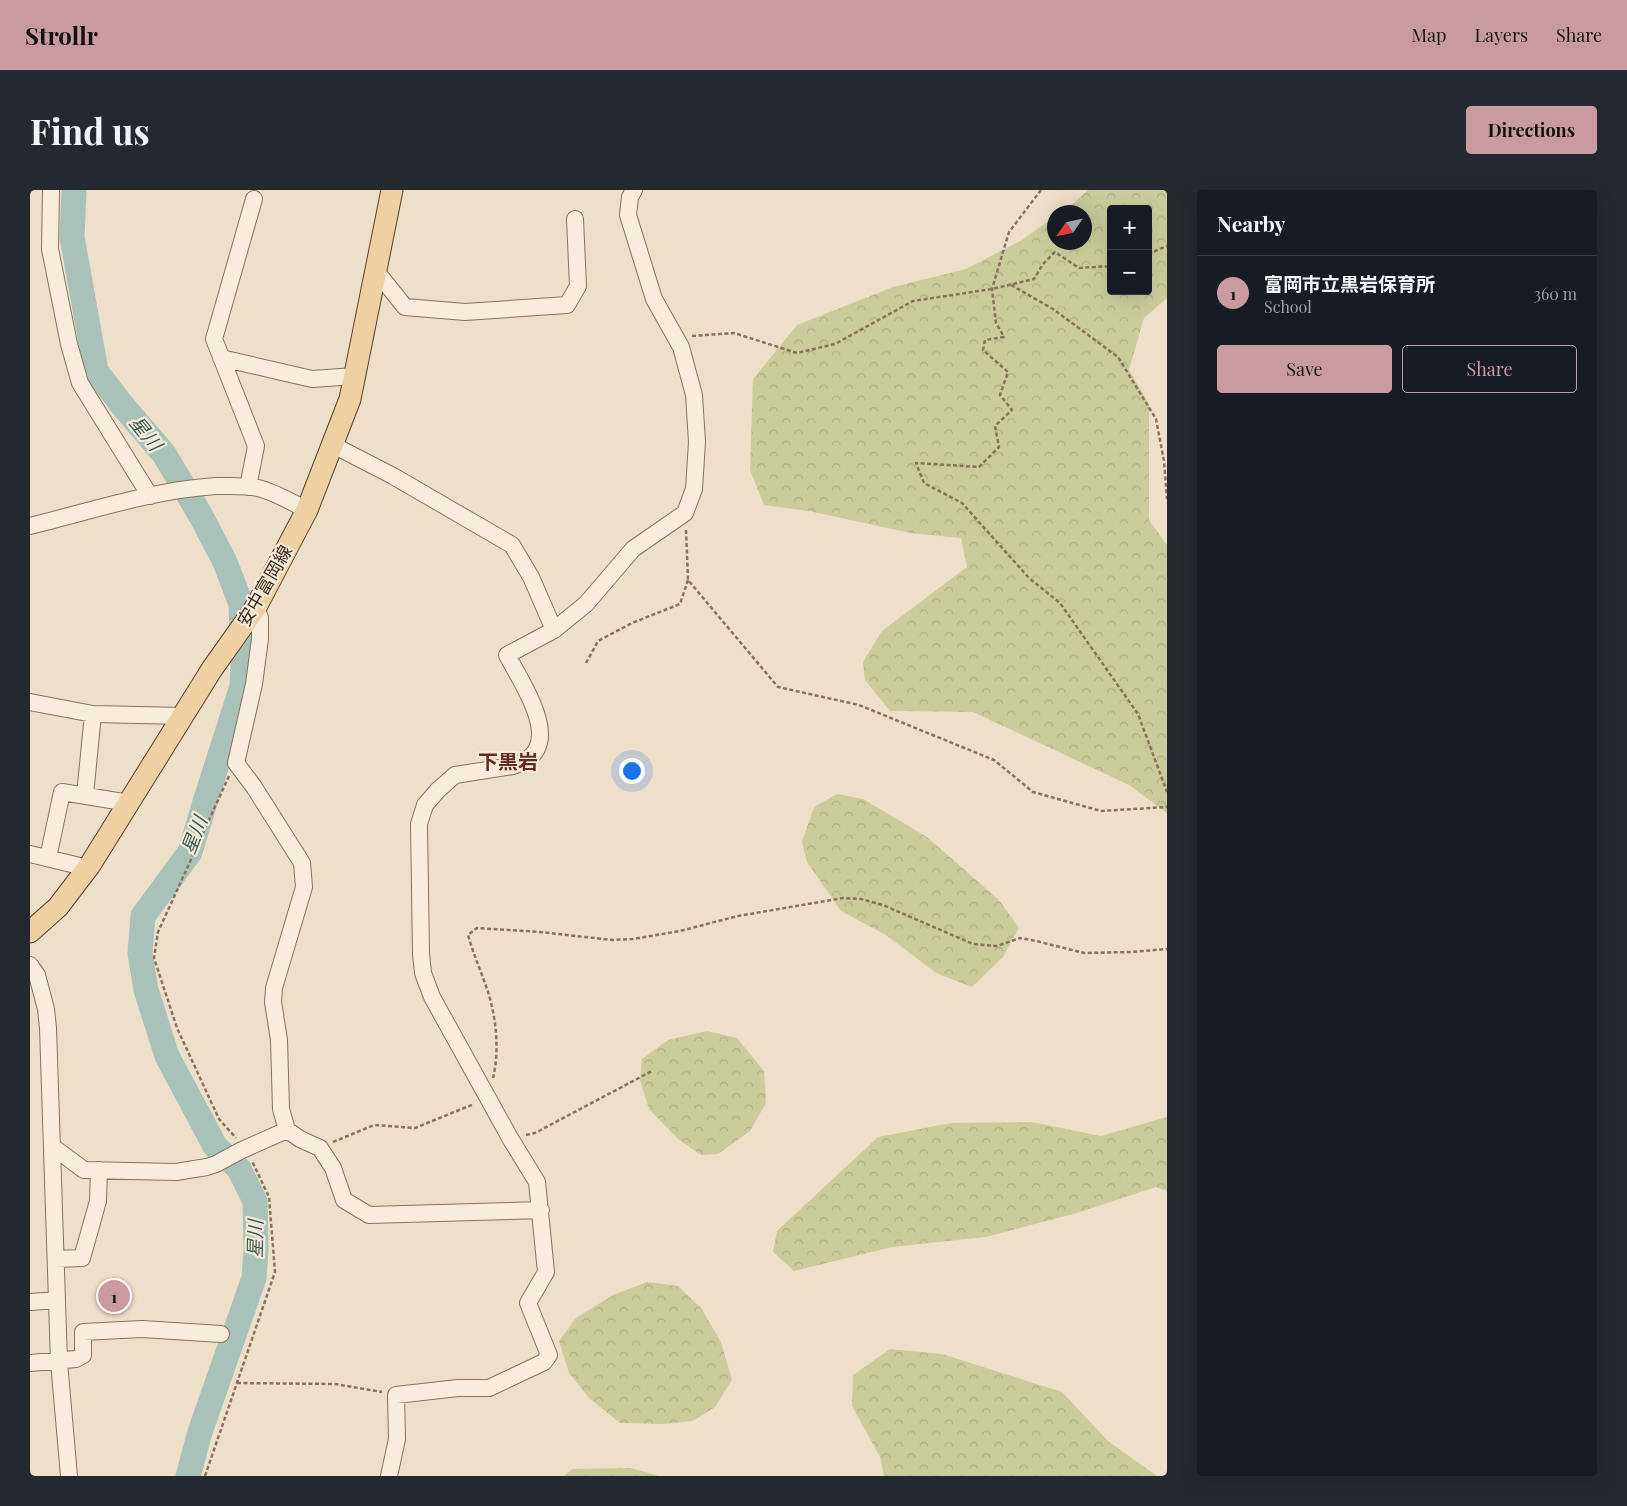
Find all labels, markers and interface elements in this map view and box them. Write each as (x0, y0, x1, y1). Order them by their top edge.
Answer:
text: Strollr (25, 19, 98, 51)
text: Map (1411, 23, 1446, 47)
text: Layers (1474, 23, 1528, 47)
text: Share (1556, 23, 1602, 47)
button: Directions (1466, 106, 1597, 154)
text: Find us (30, 107, 150, 154)
north arrow (1047, 205, 1092, 250)
map controls (1107, 205, 1152, 295)
button: + (1107, 205, 1152, 250)
text: Nearby (1217, 209, 1286, 237)
button: − (1107, 250, 1152, 295)
text: 富岡市立黒岩保育所 (1264, 270, 1435, 296)
text: 1 (1230, 283, 1236, 304)
text: 360 m (1534, 283, 1577, 304)
text: School (1264, 296, 1312, 317)
button: Save (1217, 345, 1392, 393)
button: Share (1402, 345, 1577, 393)
water label: 星川 (125, 409, 170, 457)
street label: 安中富岡線 (231, 541, 297, 630)
district label: 下黒岩 (478, 747, 538, 774)
your location (619, 758, 645, 784)
water label: 星川 (174, 810, 213, 857)
water label: 星川 (241, 1218, 267, 1258)
pin: 1 (98, 1277, 130, 1315)

